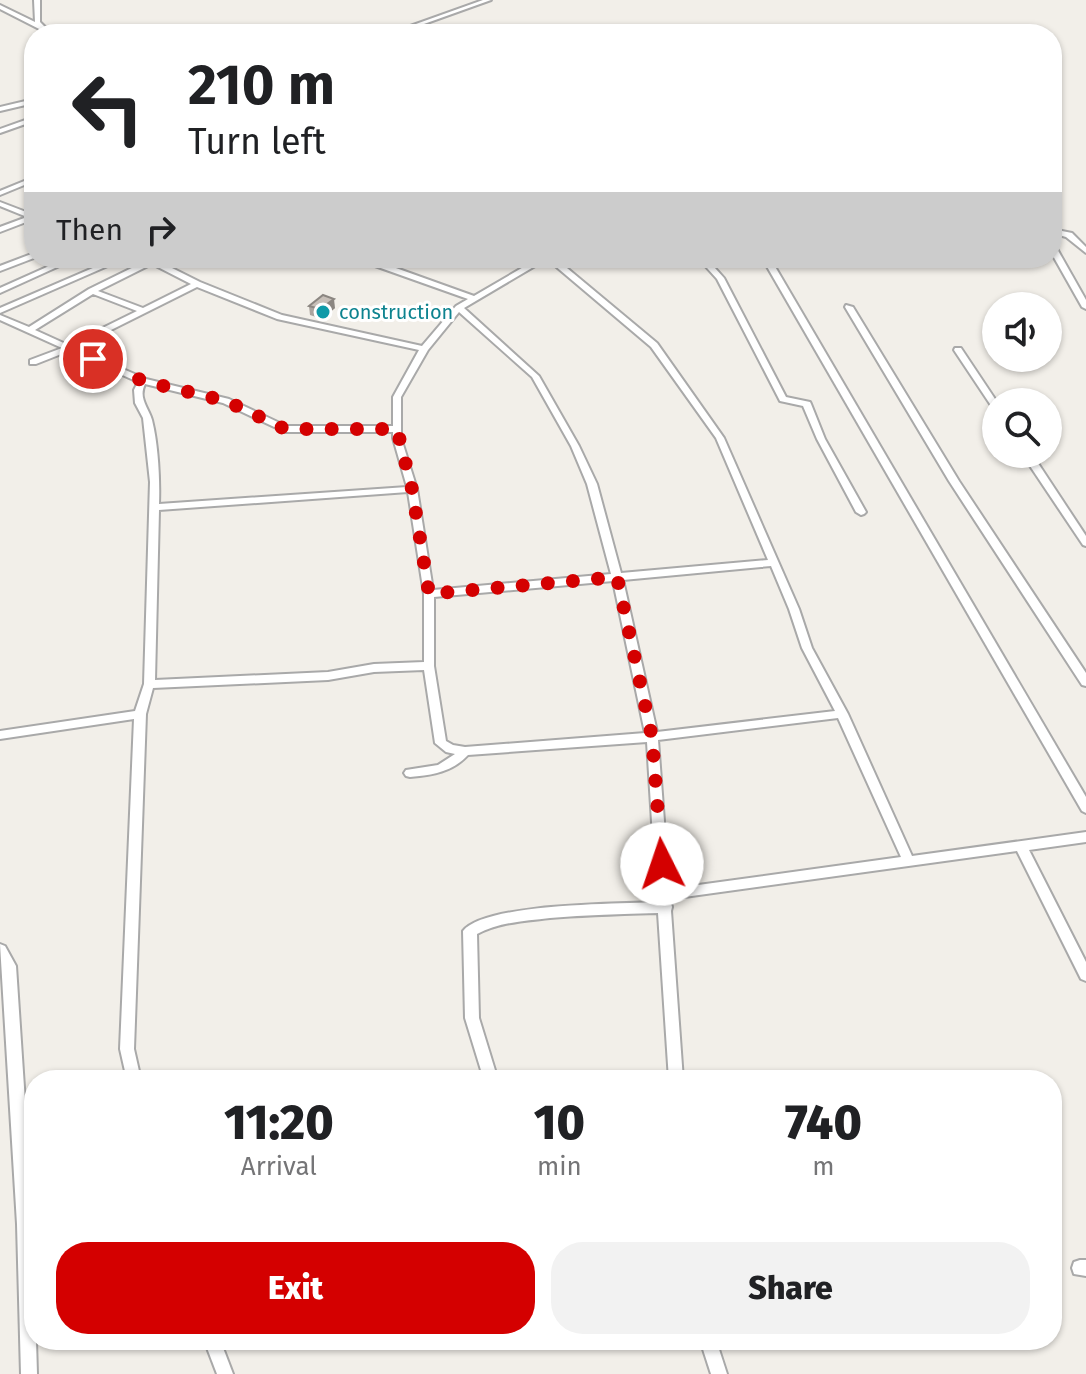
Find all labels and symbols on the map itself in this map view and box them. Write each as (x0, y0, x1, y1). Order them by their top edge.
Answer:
place label: construction (339, 300, 453, 324)
marker: construction (314, 303, 332, 321)
pin (59, 325, 127, 393)
position arrow (620, 822, 704, 906)

